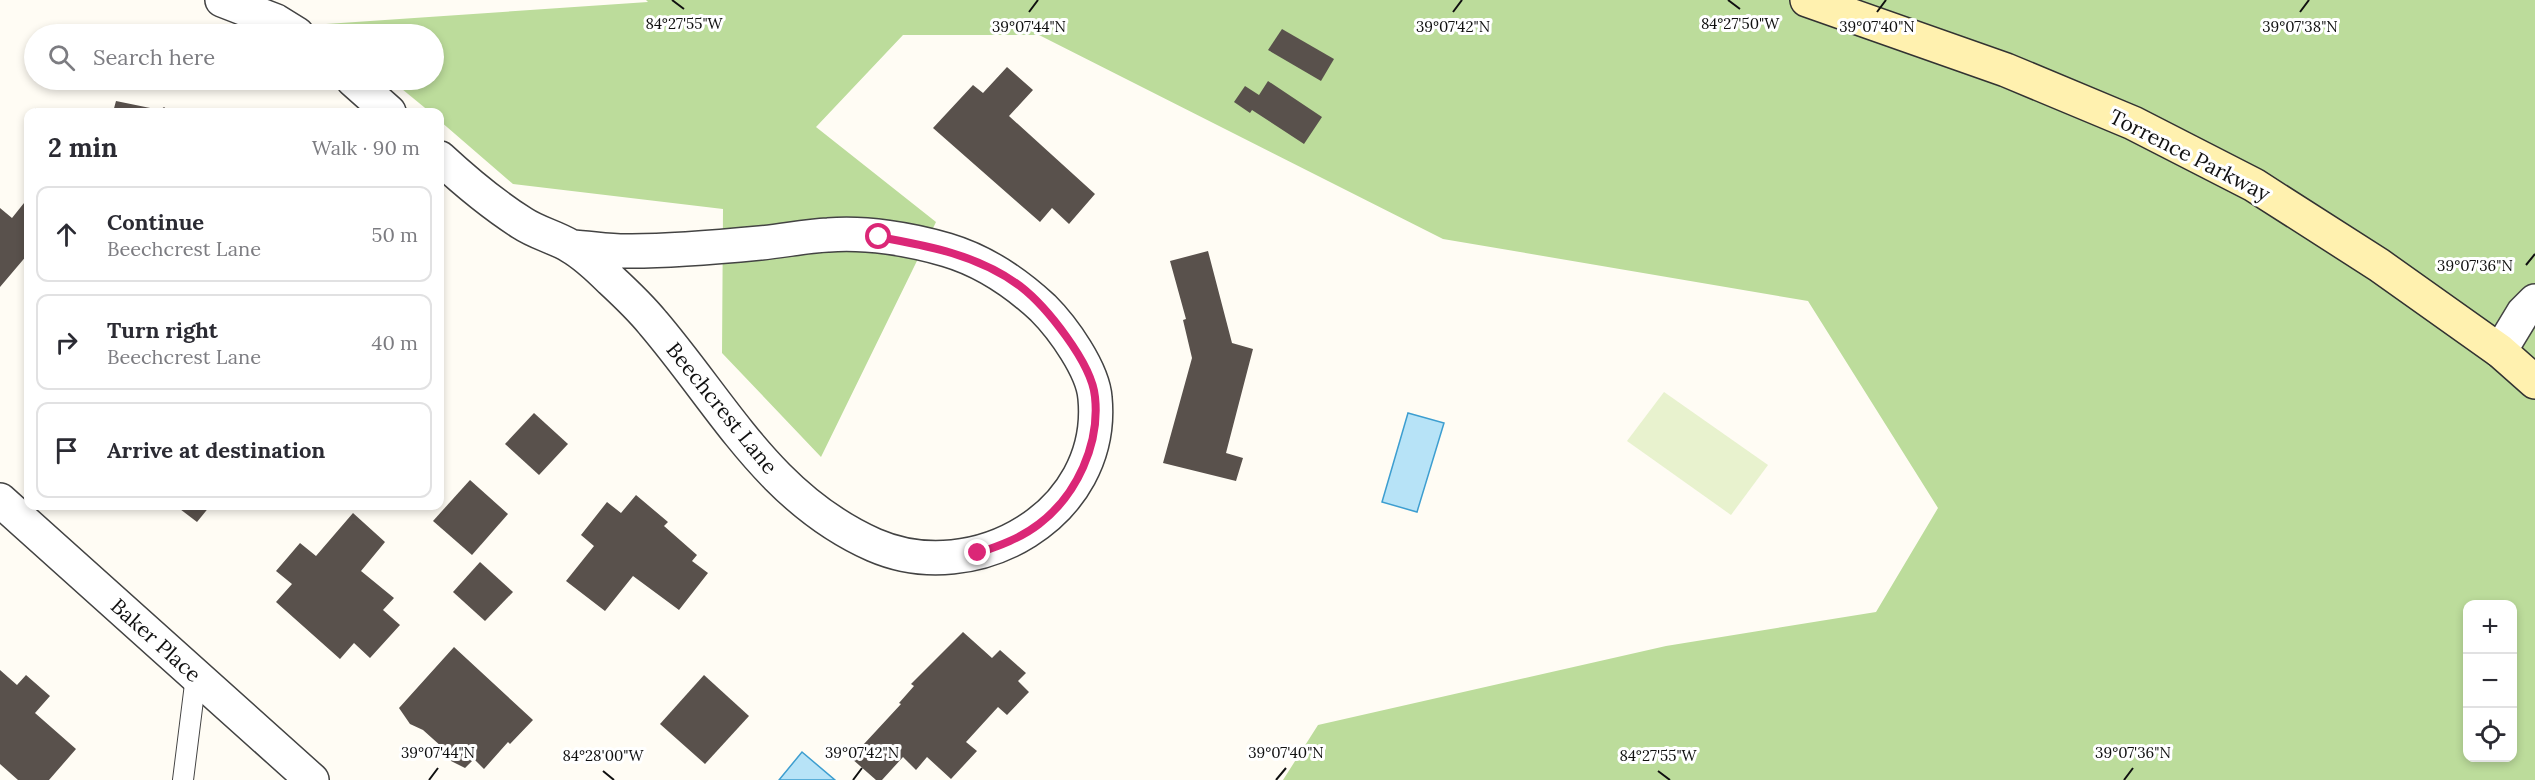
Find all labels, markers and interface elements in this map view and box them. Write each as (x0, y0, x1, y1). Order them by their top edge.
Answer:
text: 84°27'55"W (646, 14, 724, 33)
text: 84°27'50"W (1701, 14, 1780, 33)
text: 39°07'44"N (992, 17, 1066, 36)
text: 39°07'42"N (1416, 17, 1490, 36)
text: 39°07'40"N (1839, 17, 1915, 36)
text: 39°07'38"N (2262, 17, 2338, 36)
search box (24, 24, 444, 90)
icon: search (45, 41, 78, 74)
text: Search here (93, 43, 215, 71)
street label: Torrence Parkway (2105, 103, 2275, 207)
text: 2 min (48, 131, 118, 164)
text: Walk · 90 m (312, 135, 420, 160)
text: Continue (107, 208, 204, 236)
icon: ahead (50, 218, 83, 251)
text: 50 m (372, 222, 418, 247)
route start (865, 223, 891, 249)
text: Beechcrest Lane (107, 236, 261, 261)
text: 39°07'36"N (2437, 256, 2513, 275)
text: Turn right (107, 316, 218, 344)
icon: right (50, 326, 83, 359)
text: 40 m (372, 330, 418, 355)
street label: Beechcrest Lane (661, 337, 783, 479)
text: Beechcrest Lane (107, 344, 261, 369)
icon: arrive (50, 434, 83, 467)
text: Arrive at destination (107, 436, 325, 464)
route end (964, 539, 990, 565)
street label: Baker Place (105, 592, 207, 688)
map controls (2463, 600, 2517, 762)
button: + (2463, 600, 2517, 654)
button: − (2463, 654, 2517, 708)
button: locate (2463, 708, 2517, 762)
text: 39°07'44"N (401, 743, 475, 762)
text: 39°07'42"N (825, 743, 899, 762)
text: 39°07'40"N (1248, 743, 1324, 762)
text: 39°07'36"N (2095, 743, 2171, 762)
text: 84°28'00"W (563, 746, 644, 765)
text: 84°27'55"W (1620, 746, 1698, 765)

